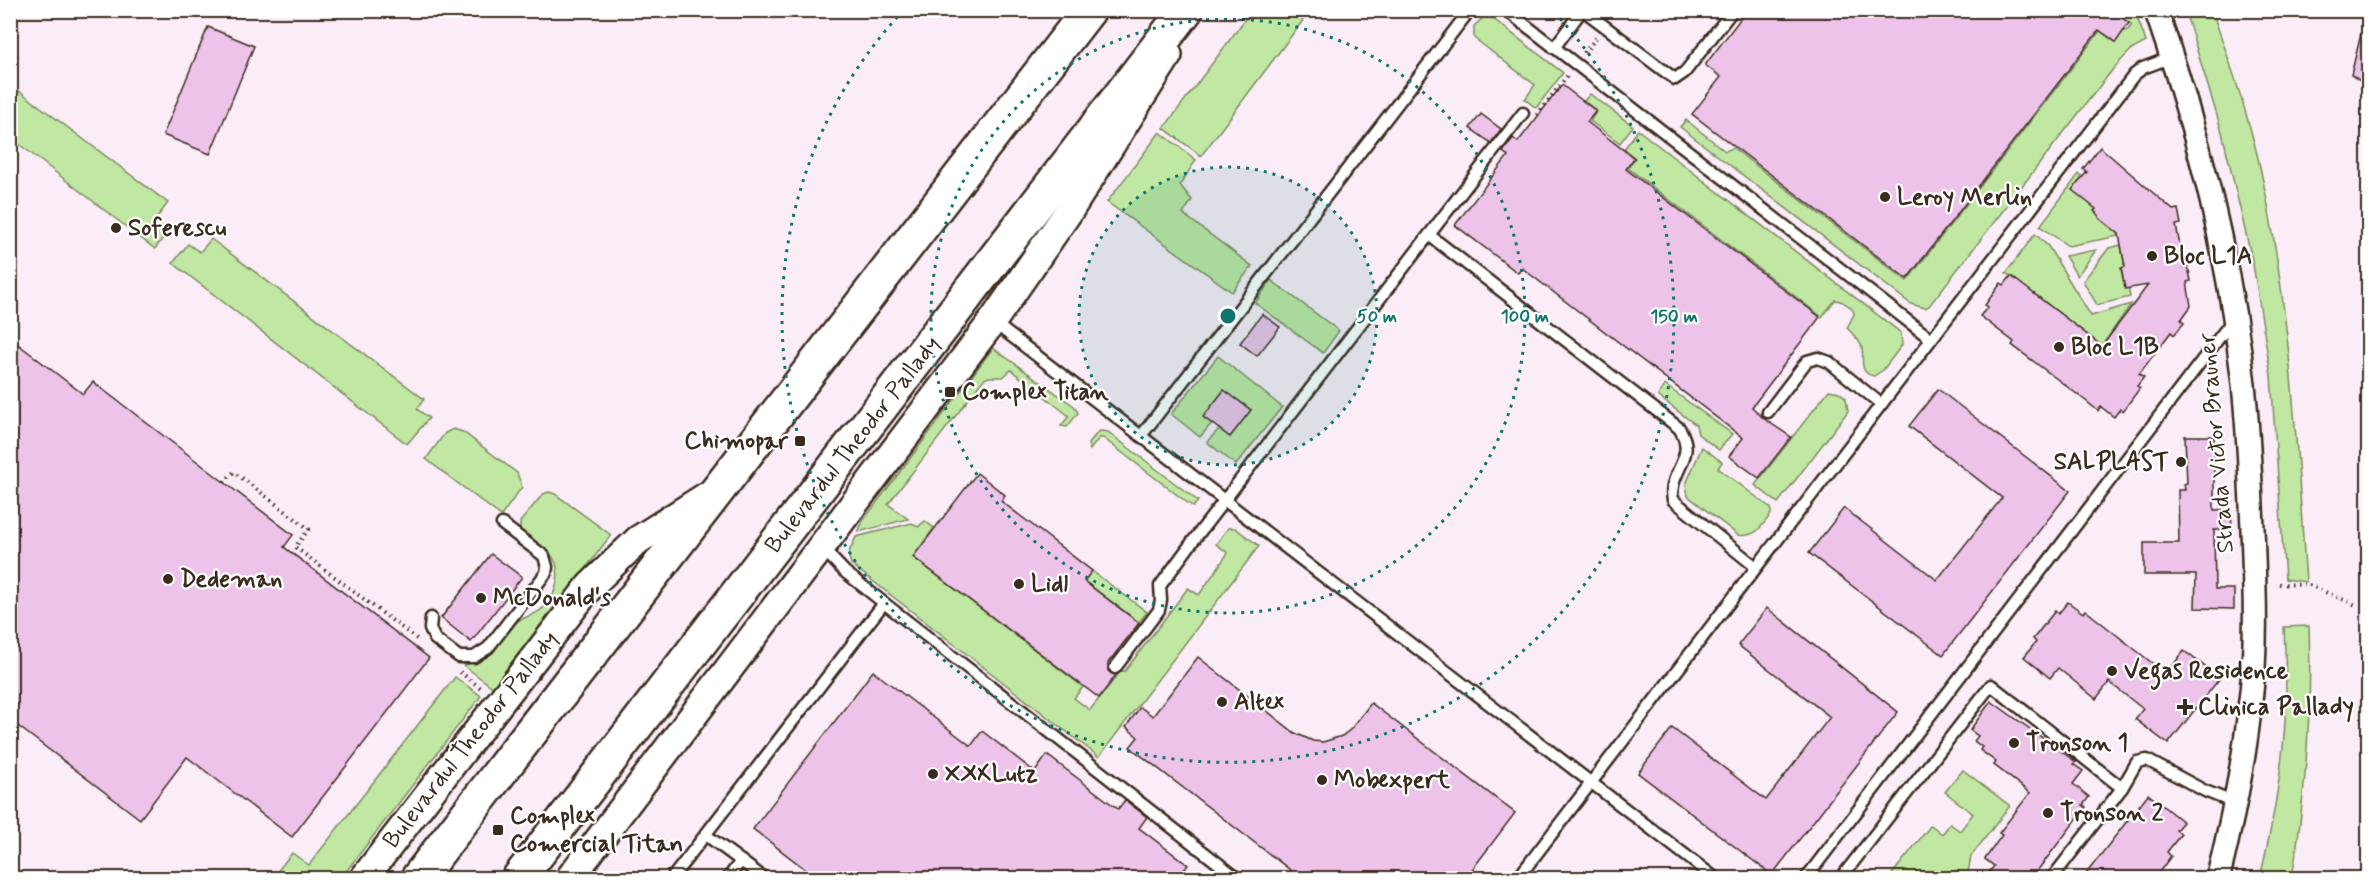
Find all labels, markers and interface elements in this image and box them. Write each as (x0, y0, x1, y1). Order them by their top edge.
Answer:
place label: Leroy Merlin (1897, 182, 2032, 213)
marker: Leroy Merlin (1878, 190, 1892, 204)
place label: Soferescu (128, 213, 227, 244)
marker: Soferescu (109, 221, 123, 235)
place label: Bloc L1A (2164, 241, 2252, 272)
marker: Bloc L1A (2145, 249, 2159, 263)
text: 50 m (1357, 305, 1397, 329)
text: 100 m (1501, 305, 1549, 329)
text: 150 m (1650, 305, 1698, 329)
centre of rings (1218, 306, 1238, 326)
street label: Bulevardul Theodor Pallady (758, 330, 948, 560)
place label: Bloc L1B (2071, 332, 2159, 363)
street label: Strada Victor Brauner (2192, 332, 2242, 554)
marker: Bloc L1B (2052, 340, 2066, 354)
place label: Complex Titan (962, 377, 1109, 408)
marker: Complex Titan (943, 385, 957, 399)
place label: Chimopar (684, 426, 789, 457)
marker: Chimopar (793, 434, 807, 448)
place label: SALPLAST (2054, 447, 2169, 478)
marker: SALPLAST (2174, 455, 2188, 469)
place label: Dedeman (180, 564, 282, 595)
place label: Lidl (1031, 569, 1068, 600)
marker: Dedeman (161, 572, 175, 586)
marker: Lidl (1012, 577, 1026, 591)
place label: McDonald's (493, 583, 611, 614)
marker: McDonald's (474, 591, 488, 605)
street label: Bulevardul Theodor Pallady (376, 625, 566, 855)
place label: Vegas Residence (2124, 656, 2289, 690)
marker: Vegas Residence (2105, 664, 2119, 678)
place label: Altex (1234, 687, 1285, 718)
place label: Clinica Pallady (2198, 692, 2354, 723)
marker: Altex (1215, 695, 1229, 709)
marker: Clinica Pallady (2176, 698, 2194, 716)
place label: Tronson 1 (2026, 728, 2128, 759)
marker: Tronson 1 (2007, 736, 2021, 750)
place label: XXXLutz (945, 759, 1038, 790)
place label: Mobexpert (1334, 765, 1451, 796)
marker: XXXLutz (926, 767, 940, 781)
marker: Mobexpert (1315, 773, 1329, 787)
place label: Tronson 2 (2060, 798, 2163, 829)
place label: Complex Comercial Titan (510, 801, 683, 860)
marker: Tronson 2 (2041, 806, 2055, 820)
marker: Complex Comercial Titan (491, 823, 505, 837)

